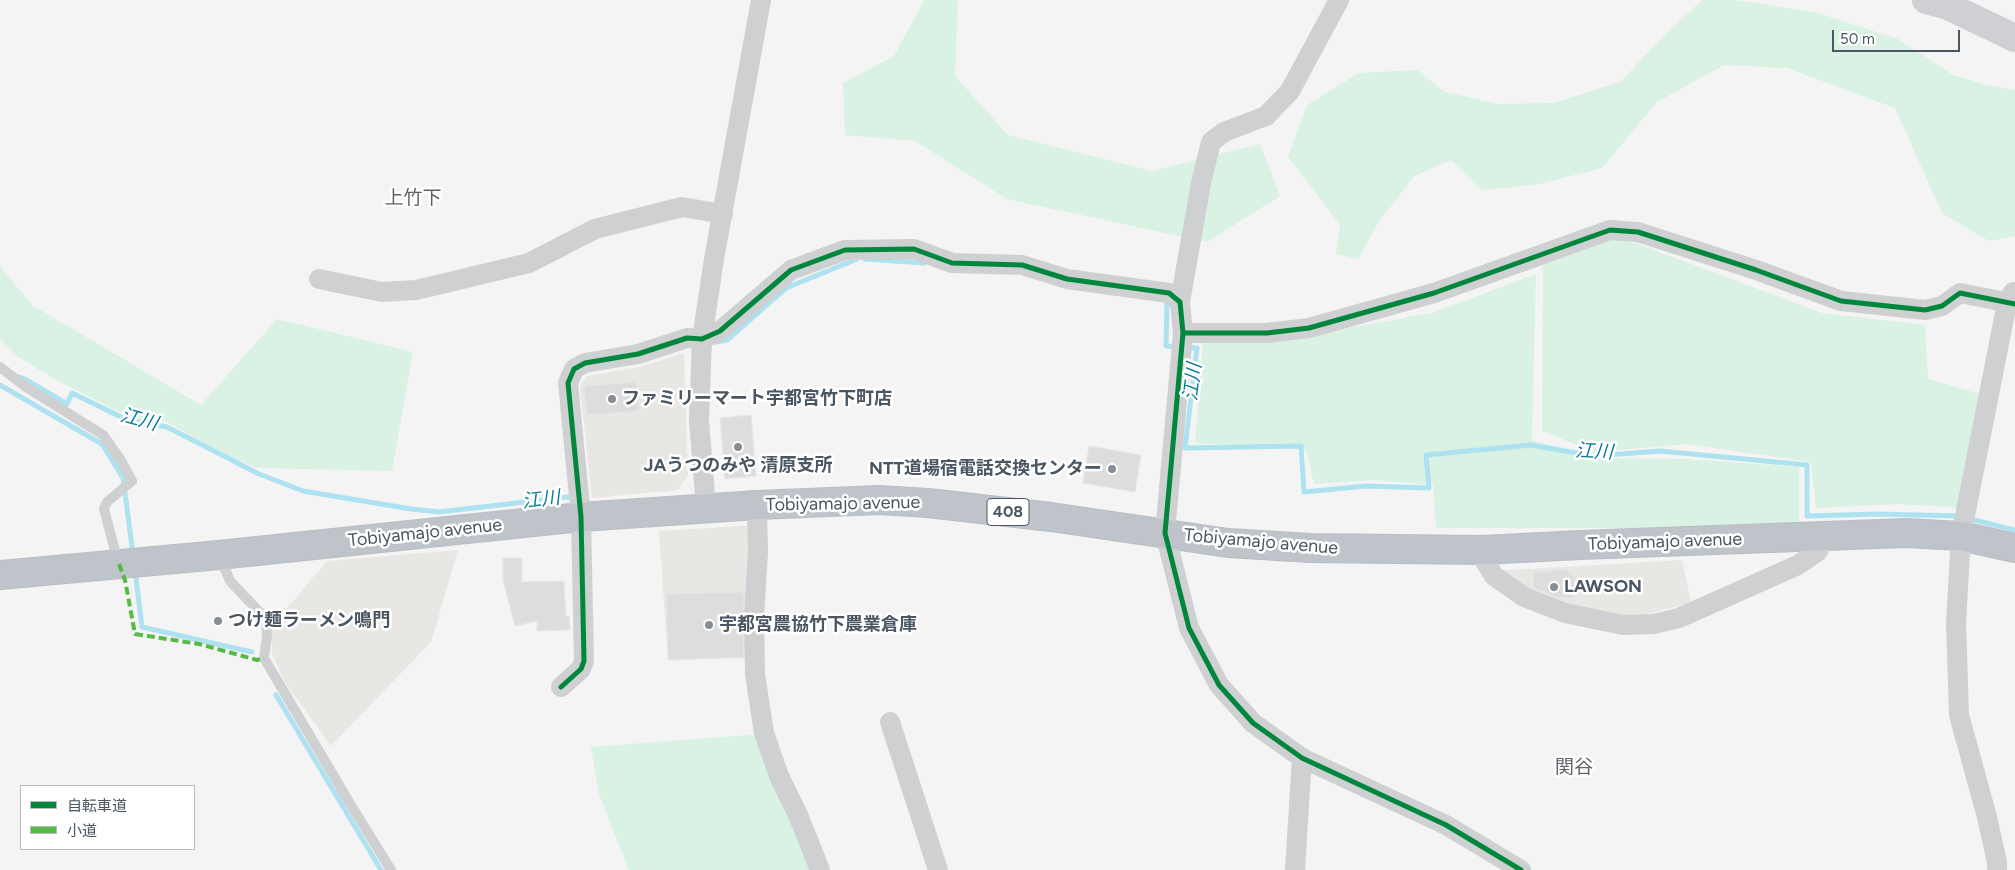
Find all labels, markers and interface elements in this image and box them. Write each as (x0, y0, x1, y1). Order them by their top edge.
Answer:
scale bar (1835, 20, 1962, 52)
text: 50 m (1840, 30, 1875, 48)
district label: 上竹下 (385, 187, 441, 209)
water label: 江川 (1179, 362, 1207, 402)
place label: ファミリーマート宇都宮竹下町店 (622, 388, 892, 410)
marker: ファミリーマート宇都宮竹下町店 (606, 393, 618, 405)
water label: 江川 (118, 404, 160, 436)
water label: 江川 (1574, 440, 1614, 464)
marker: JAうつのみや 清原支所 (732, 441, 744, 453)
place label: JAうつのみや 清原支所 (643, 455, 833, 477)
place label: NTT道場宿電話交換センター (869, 458, 1102, 480)
marker: NTT道場宿電話交換センター (1106, 463, 1118, 475)
water label: 江川 (521, 486, 561, 514)
street label: Tobiyamajo avenue (766, 492, 920, 516)
road number: 408 (987, 498, 1029, 526)
street label: Tobiyamajo avenue (347, 514, 503, 552)
street label: Tobiyamajo avenue (1183, 525, 1339, 559)
street label: Tobiyamajo avenue (1587, 529, 1743, 555)
place label: LAWSON (1564, 576, 1642, 598)
marker: LAWSON (1548, 581, 1560, 593)
place label: つけ麺ラーメン鳴門 (228, 610, 390, 632)
place label: 宇都宮農協竹下農業倉庫 (719, 614, 917, 636)
marker: つけ麺ラーメン鳴門 (212, 615, 224, 627)
marker: 宇都宮農協竹下農業倉庫 (703, 619, 715, 631)
district label: 関谷 (1555, 756, 1593, 778)
legend (20, 785, 195, 850)
text: 自転車道 (67, 797, 127, 815)
text: 小道 (67, 822, 97, 840)

